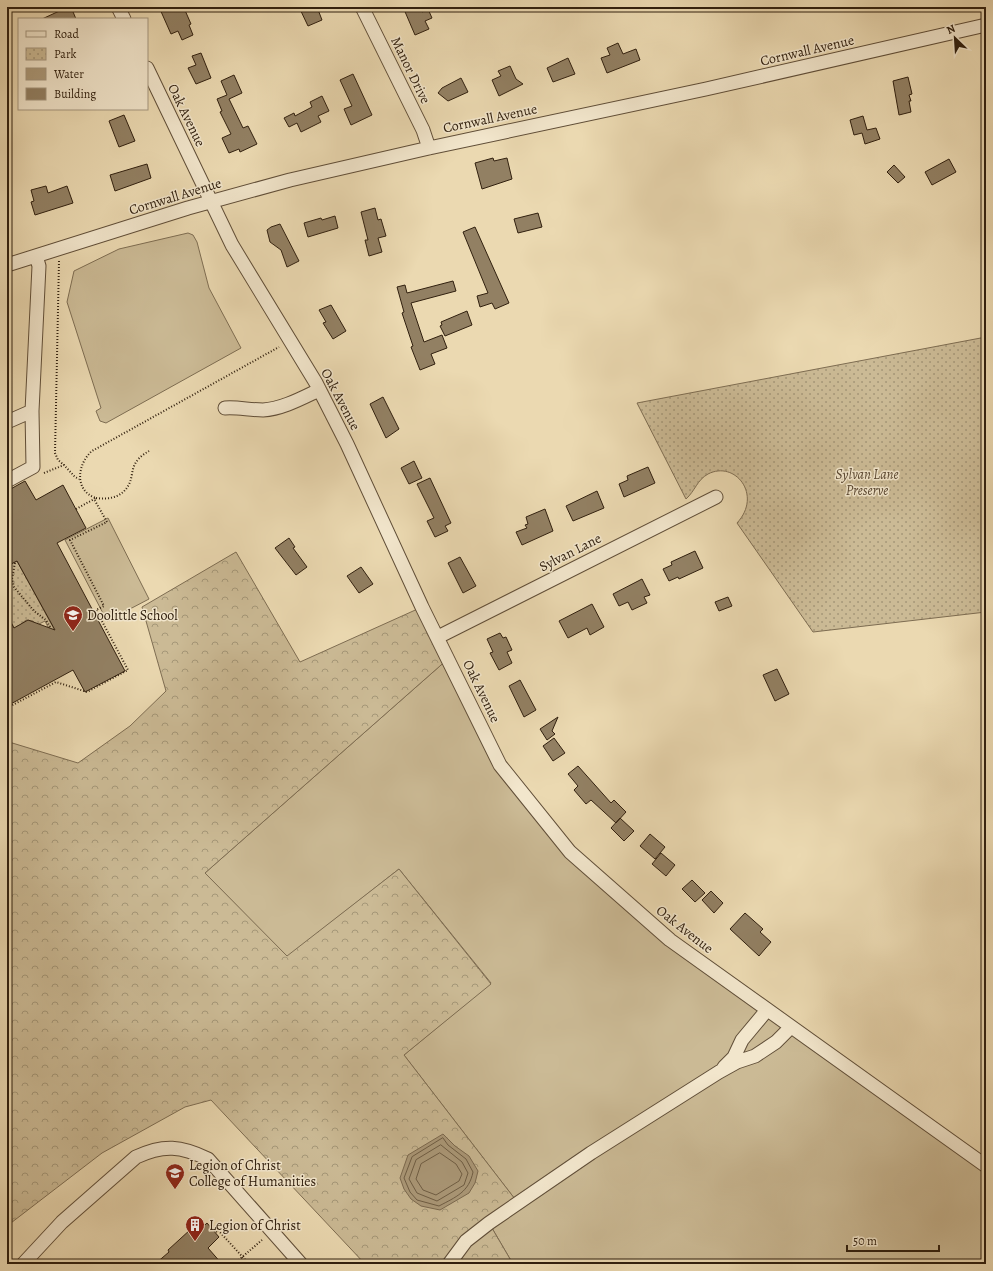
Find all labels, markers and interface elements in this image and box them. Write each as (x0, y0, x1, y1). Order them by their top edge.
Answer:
legend (18, 18, 148, 110)
north arrow (935, 18, 975, 58)
text: N (944, 21, 958, 38)
text: Road (54, 26, 80, 42)
street label: Cornwall Avenue (758, 30, 856, 71)
street label: Manor Drive (386, 33, 435, 107)
text: Park (54, 46, 77, 62)
text: Water (53, 66, 84, 82)
street label: Oak Avenue (163, 81, 210, 150)
text: Building (54, 86, 96, 102)
street label: Cornwall Avenue (441, 99, 539, 138)
street label: Cornwall Avenue (127, 173, 224, 220)
street label: Oak Avenue (316, 365, 365, 434)
park label: Sylvan Lane Preserve (835, 465, 899, 500)
street label: Sylvan Lane (536, 529, 605, 576)
school or university icon: Doolittle School (62, 604, 84, 632)
place label: Doolittle School (87, 606, 178, 625)
street label: Oak Avenue (458, 657, 505, 726)
street label: Oak Avenue (652, 901, 717, 958)
place label: Legion of Christ College of Humanities (189, 1156, 316, 1191)
school or university icon: Legion of Christ College of Humanities (164, 1162, 186, 1190)
building icon: Legion of Christ (184, 1214, 206, 1242)
place label: Legion of Christ (209, 1216, 301, 1235)
scale bar (847, 1227, 939, 1253)
text: 50 m (853, 1233, 877, 1249)

